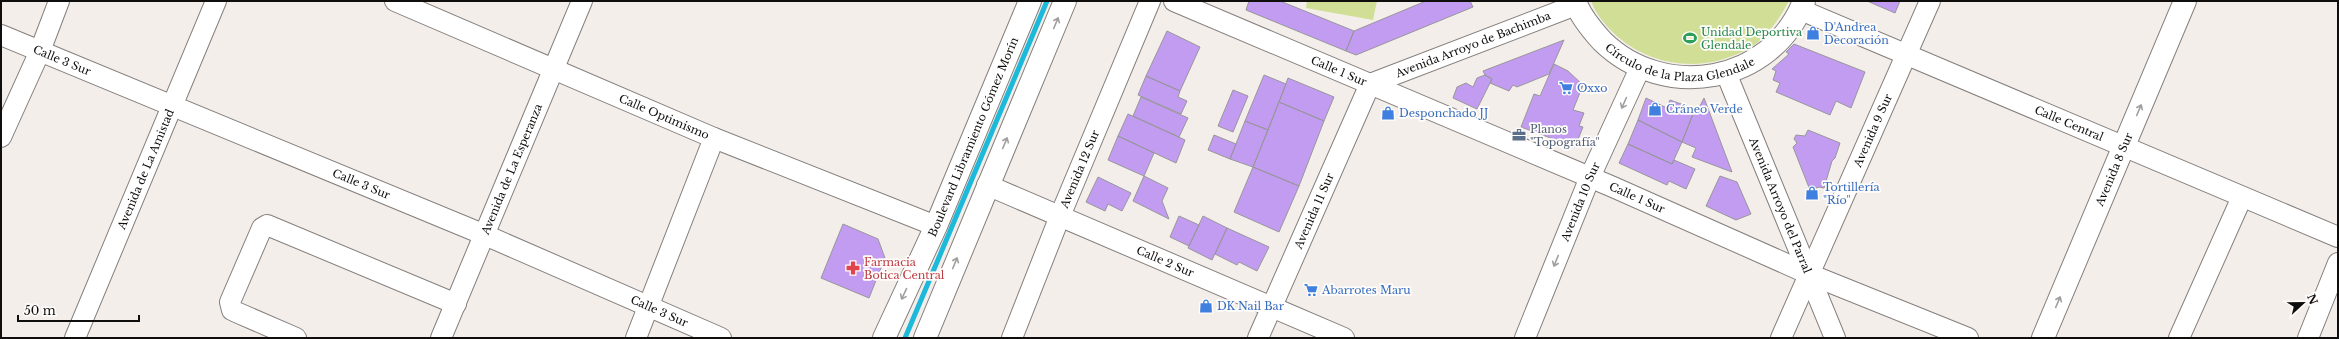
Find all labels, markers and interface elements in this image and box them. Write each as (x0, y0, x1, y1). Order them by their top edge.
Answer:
street label: Avenida Arroyo de Bachimba (1393, 8, 1553, 81)
one-way arrow (1053, 18, 1060, 30)
place label: D'Andrea Decoración (1824, 20, 1889, 47)
place label: Unidad Deportiva Glendale (1701, 25, 1803, 52)
shop icon: D'Andrea Decoración (1805, 25, 1821, 41)
sports icon: Unidad Deportiva Glendale (1682, 30, 1698, 46)
street label: Boulevard Libramiento Gómez Morín (925, 35, 1021, 239)
street label: Círculo de la Plaza Glendale (1602, 40, 1757, 84)
street label: Calle 3 Sur (31, 42, 94, 79)
street label: Calle 1 Sur (1309, 53, 1370, 89)
supermarket icon: Oxxo (1558, 80, 1574, 96)
place label: Oxxo (1577, 81, 1608, 95)
street label: Calle Optimismo (617, 91, 712, 142)
street label: Avenida 9 Sur (1850, 91, 1895, 170)
one-way arrow (1619, 97, 1627, 109)
street label: Avenida de La Esperanza (478, 101, 546, 238)
shop icon: Cráneo Verde (1647, 101, 1663, 117)
place label: Cráneo Verde (1666, 102, 1743, 116)
street label: Calle Central (2032, 103, 2106, 144)
shop icon: Desponchado JJ (1380, 105, 1396, 121)
one-way arrow (2136, 105, 2144, 117)
street label: Avenida de La Amistad (114, 106, 177, 232)
place label: Desponchado JJ (1399, 106, 1488, 120)
place label: Planos "Topografía" (1530, 122, 1600, 149)
street label: Avenida 12 Sur (1057, 127, 1102, 211)
office icon: Planos "Topografía" (1511, 127, 1527, 143)
street label: Avenida 8 Sur (2092, 130, 2136, 209)
street label: Avenida Arroyo del Parral (1746, 134, 1815, 276)
one-way arrow (1002, 137, 1009, 149)
street label: Avenida 10 Sur (1557, 159, 1603, 244)
street label: Calle 3 Sur (330, 166, 393, 202)
street label: Avenida 11 Sur (1291, 170, 1337, 252)
street label: Calle 1 Sur (1607, 179, 1668, 216)
place label: Tortillería "Río" (1823, 180, 1880, 207)
shop icon: Tortillería "Río" (1804, 185, 1820, 201)
street label: Calle 2 Sur (1134, 243, 1197, 280)
place label: Farmacia Botica Central (864, 255, 945, 282)
one-way arrow (1552, 255, 1560, 267)
one-way arrow (952, 257, 960, 269)
pharmacy icon: Farmacia Botica Central (845, 260, 861, 276)
supermarket icon: Abarrotes Maru (1303, 282, 1319, 298)
place label: Abarrotes Maru (1321, 283, 1411, 297)
north arrow (2283, 283, 2323, 323)
one-way arrow (900, 288, 907, 300)
street label: Calle 3 Sur (629, 292, 691, 330)
text: N (2304, 292, 2321, 307)
scale bar (18, 297, 139, 323)
one-way arrow (2055, 297, 2062, 309)
shop icon: DK Nail Bar (1198, 298, 1214, 314)
place label: DK Nail Bar (1217, 299, 1285, 313)
text: 50 m (24, 303, 56, 318)

